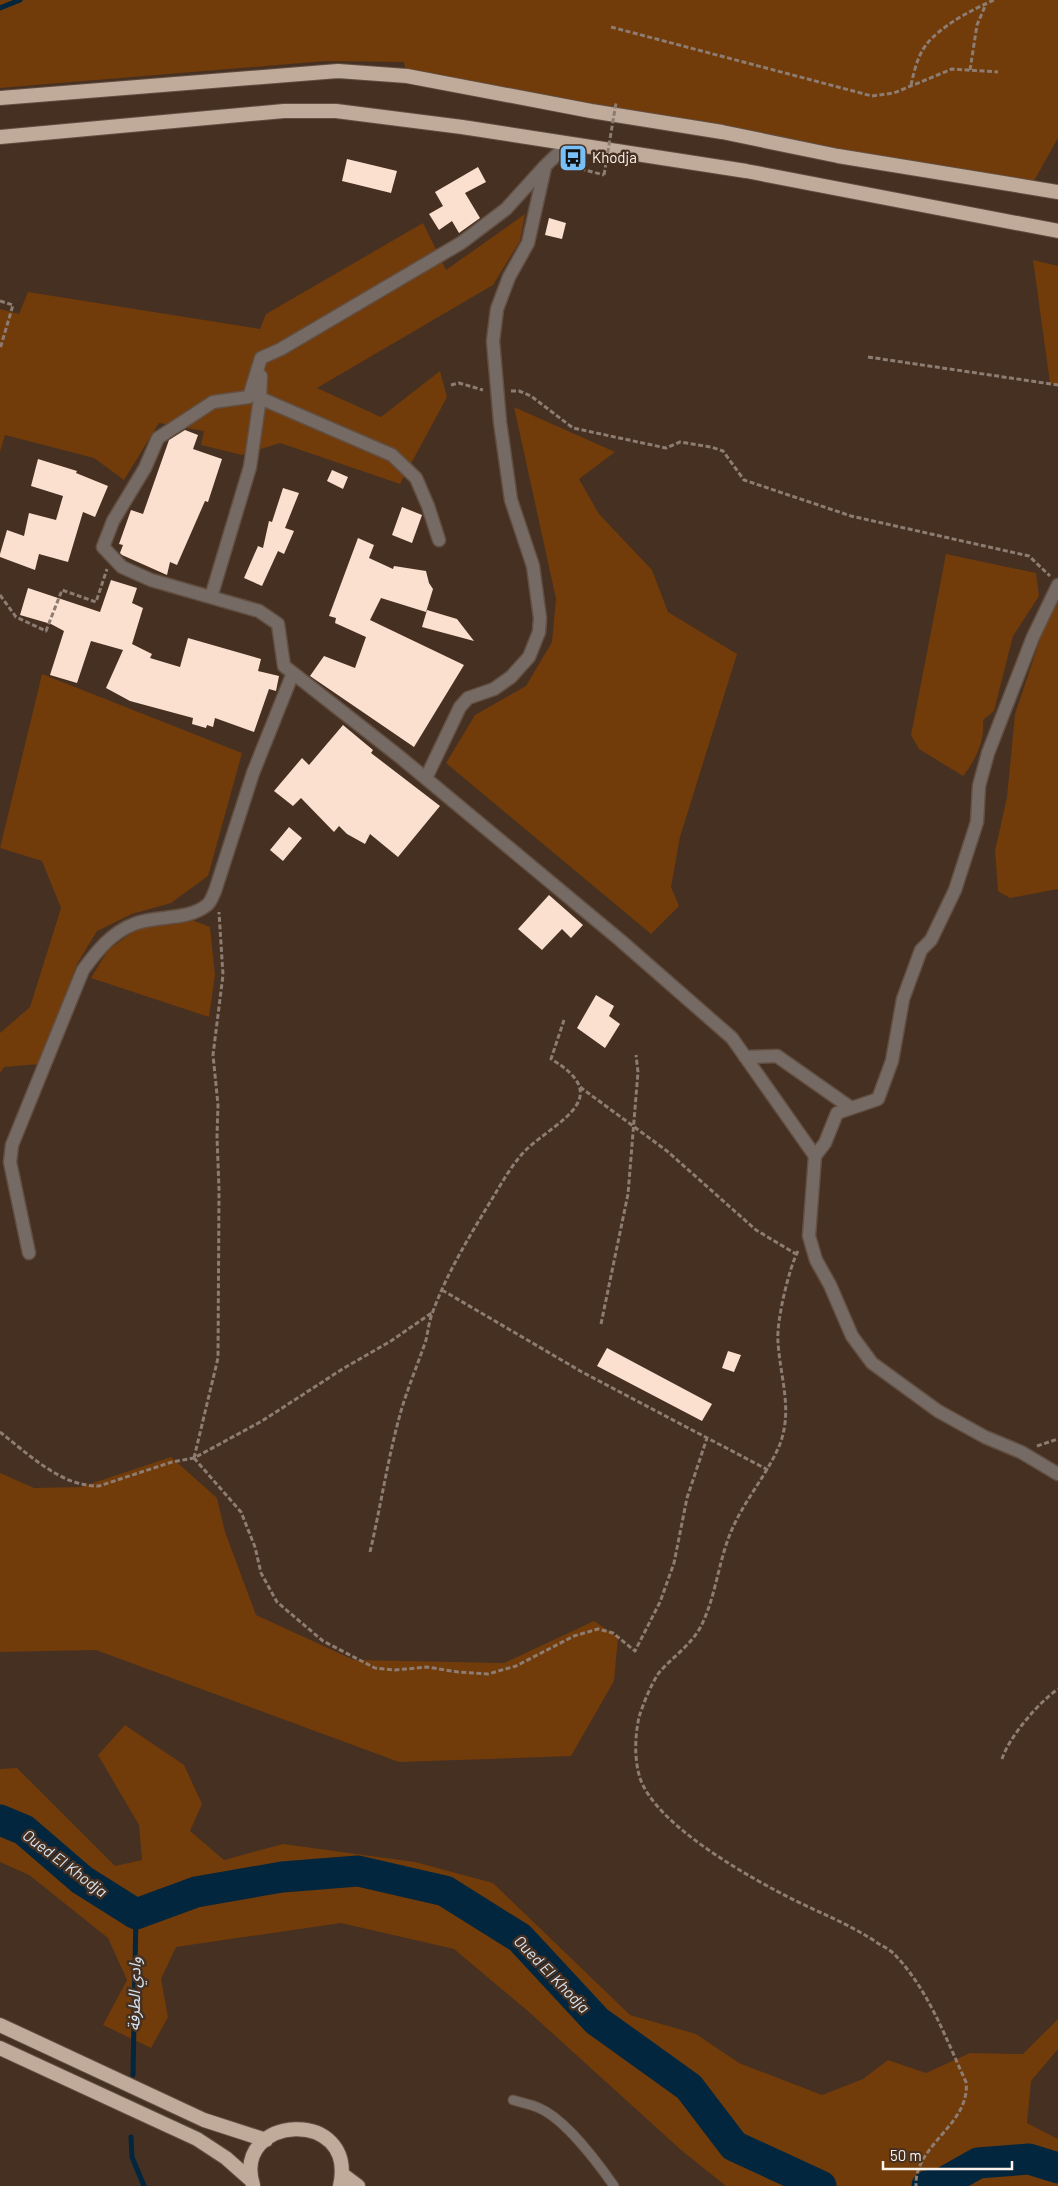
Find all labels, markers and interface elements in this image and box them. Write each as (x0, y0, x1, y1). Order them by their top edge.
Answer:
bus stop icon: Khodja (558, 143, 588, 173)
place label: Khodja (592, 148, 637, 166)
water label: Oued El Khodja (19, 1825, 111, 1901)
water label: Oued El Khodja (511, 1931, 594, 2017)
water label: وادي الطرفة (123, 1957, 148, 2031)
scale bar (883, 2138, 1012, 2170)
text: 50 m (890, 2146, 922, 2164)

